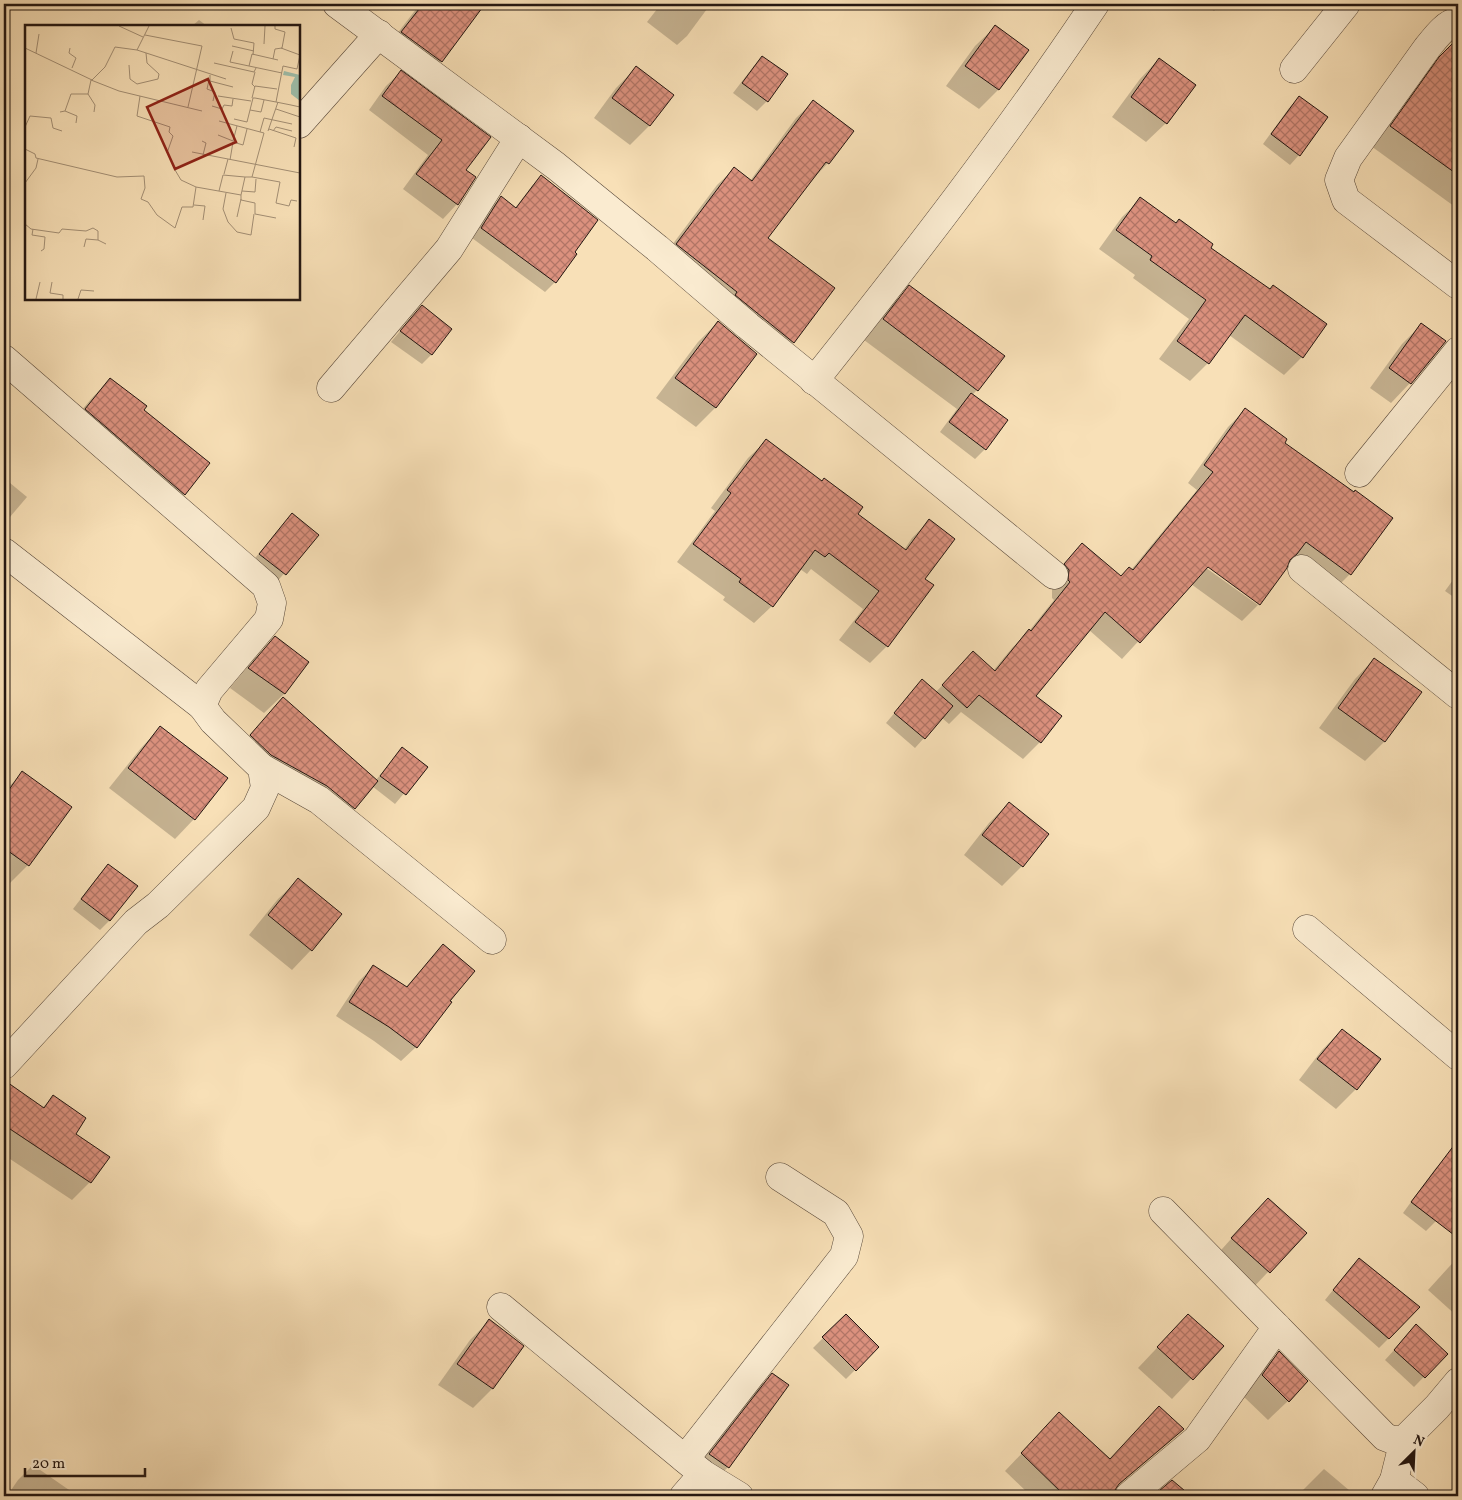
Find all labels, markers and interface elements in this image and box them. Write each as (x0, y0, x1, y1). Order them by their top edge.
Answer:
inset map (25, 25, 300, 300)
north arrow (1390, 1428, 1440, 1478)
text: N (1410, 1431, 1427, 1452)
scale bar (25, 1445, 145, 1477)
text: 20 m (32, 1454, 65, 1475)

